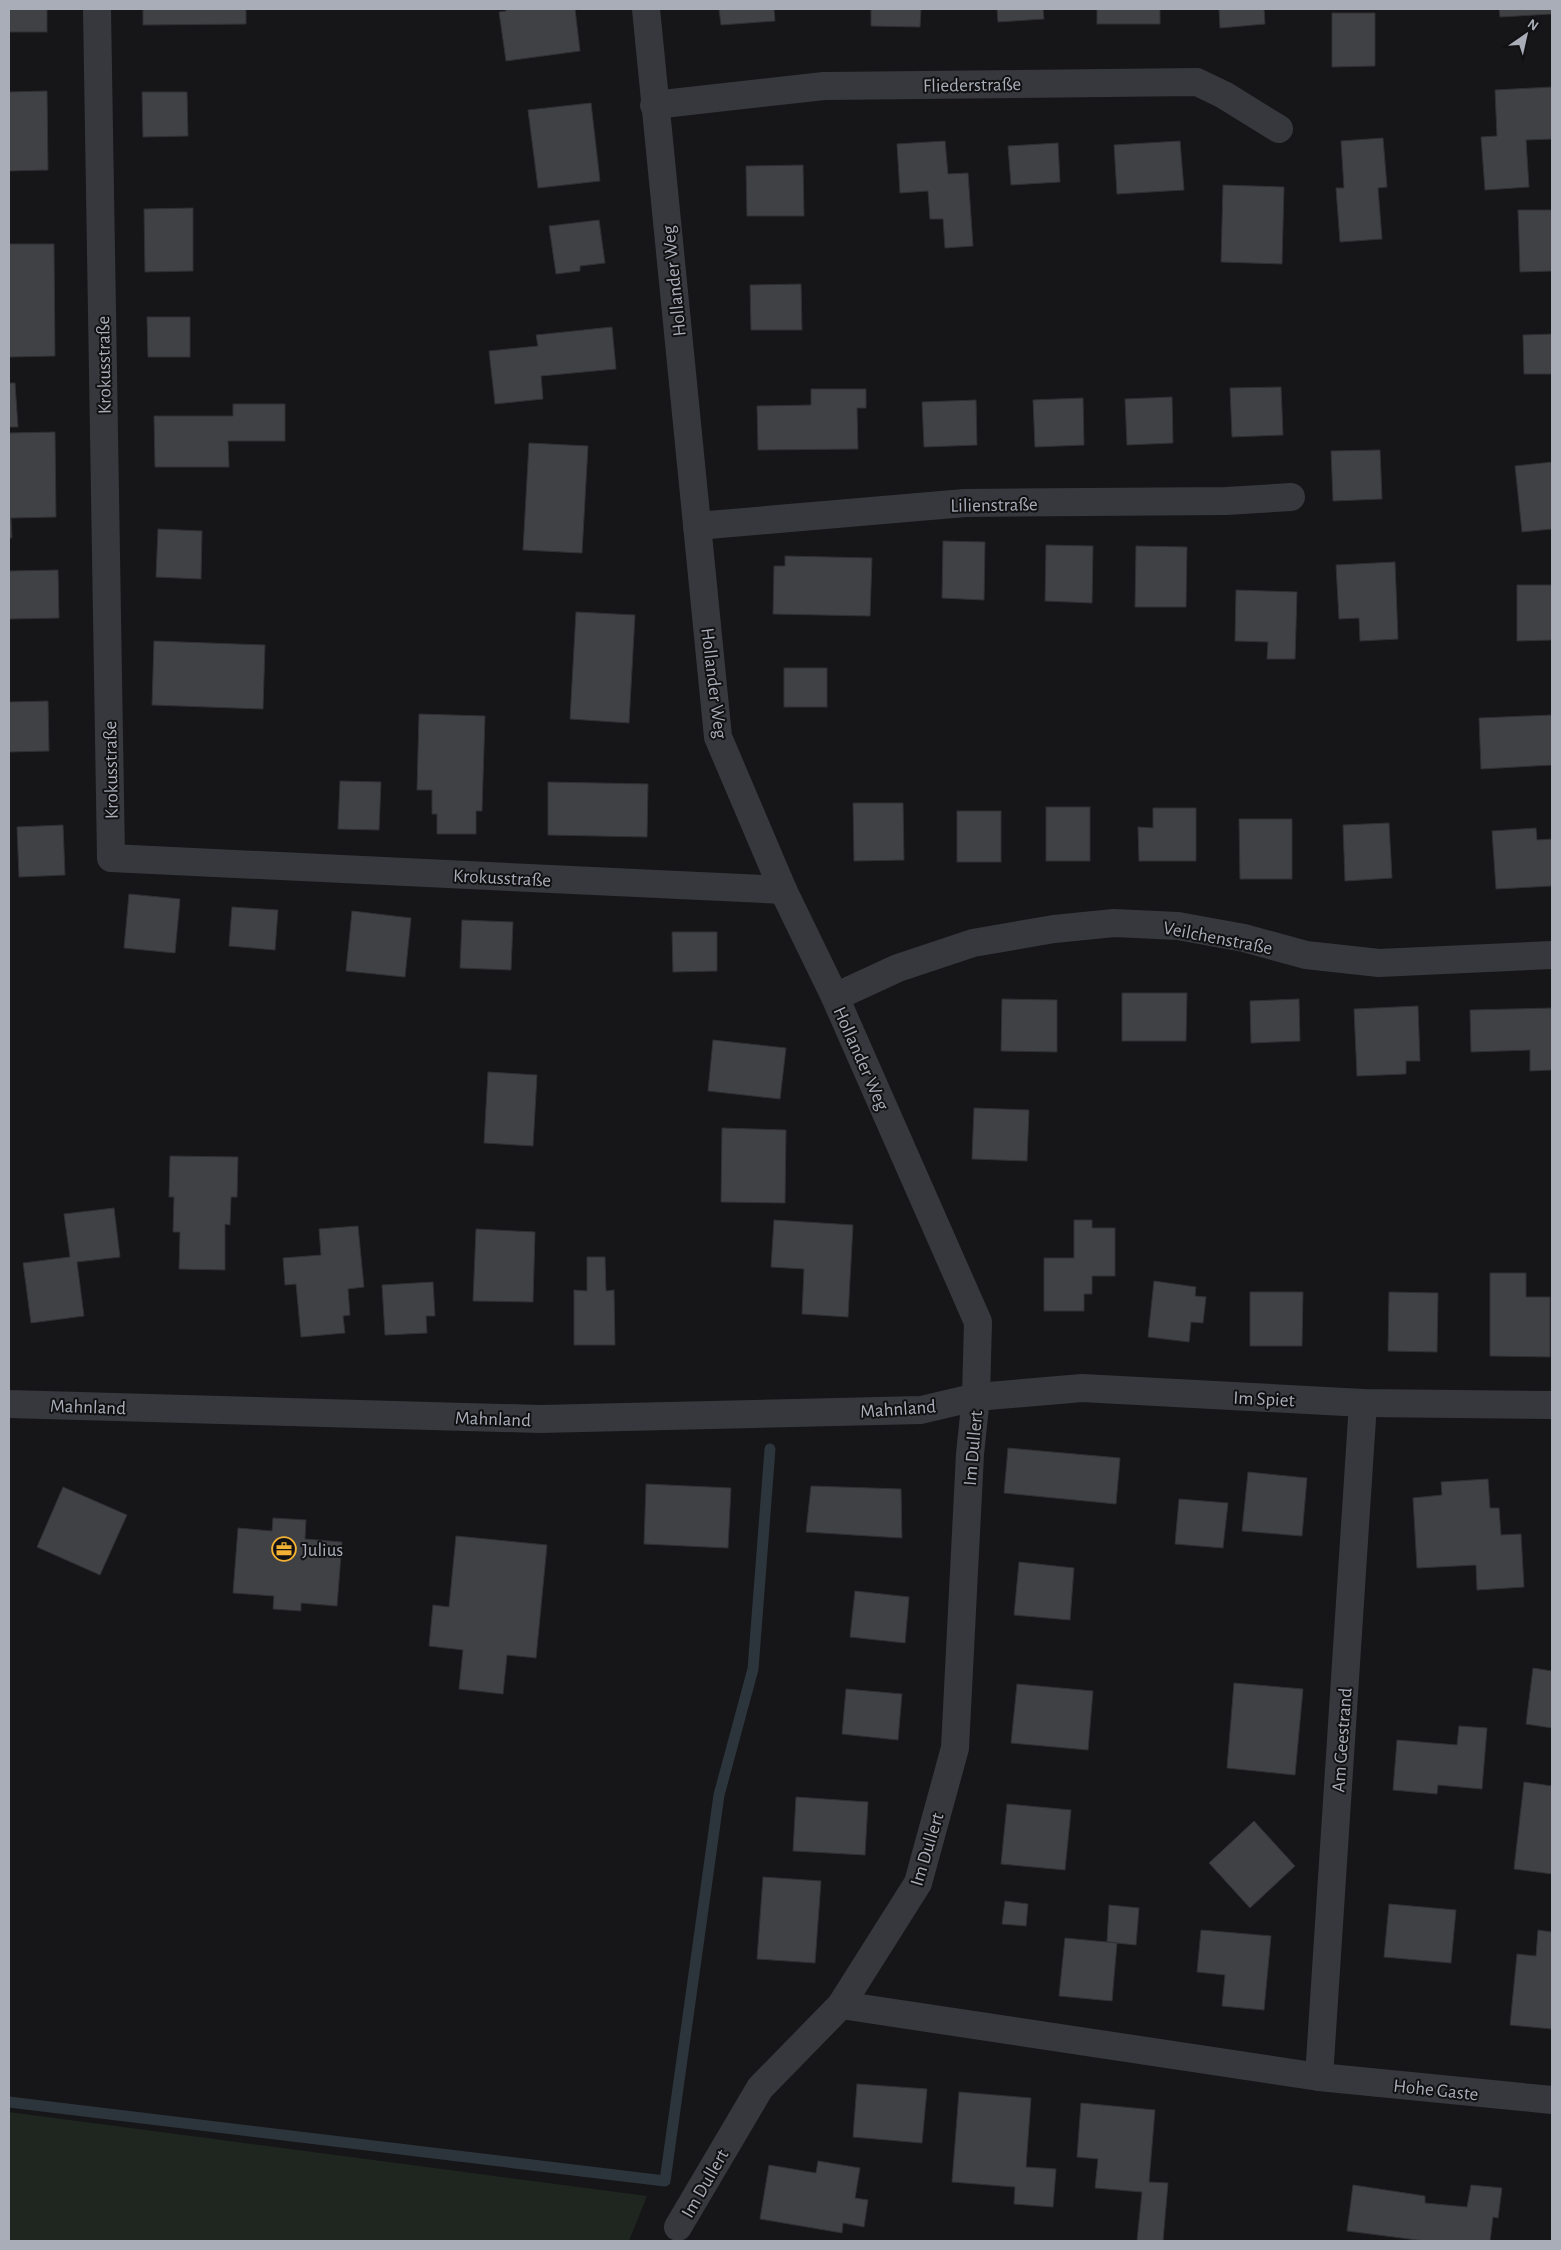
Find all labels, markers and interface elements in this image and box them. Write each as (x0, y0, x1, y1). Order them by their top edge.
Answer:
north arrow (1501, 10, 1551, 60)
text: N (1525, 17, 1541, 34)
street label: Fliederstraße (923, 75, 1021, 96)
street label: Hollander Weg (659, 224, 690, 337)
street label: Krokusstraße (94, 316, 115, 414)
street label: Lilienstraße (950, 495, 1038, 516)
street label: Hollander Weg (697, 627, 730, 740)
street label: Krokusstraße (101, 721, 122, 819)
street label: Krokusstraße (452, 866, 551, 891)
street label: Veilchenstraße (1162, 919, 1274, 958)
street label: Hollander Weg (829, 1004, 892, 1114)
street label: Im Spiet (1233, 1388, 1295, 1411)
street label: Mahnland (50, 1397, 126, 1418)
street label: Mahnland (860, 1397, 937, 1422)
street label: Mahnland (455, 1409, 531, 1430)
street label: Im Dullert (961, 1410, 986, 1487)
office icon: Julius (271, 1536, 297, 1562)
place label: Julius (302, 1541, 343, 1560)
street label: Am Geestrand (1329, 1687, 1356, 1793)
street label: Im Dullert (907, 1811, 948, 1888)
street label: Hohe Gaste (1392, 2077, 1479, 2104)
street label: Im Dullert (678, 2146, 732, 2221)

